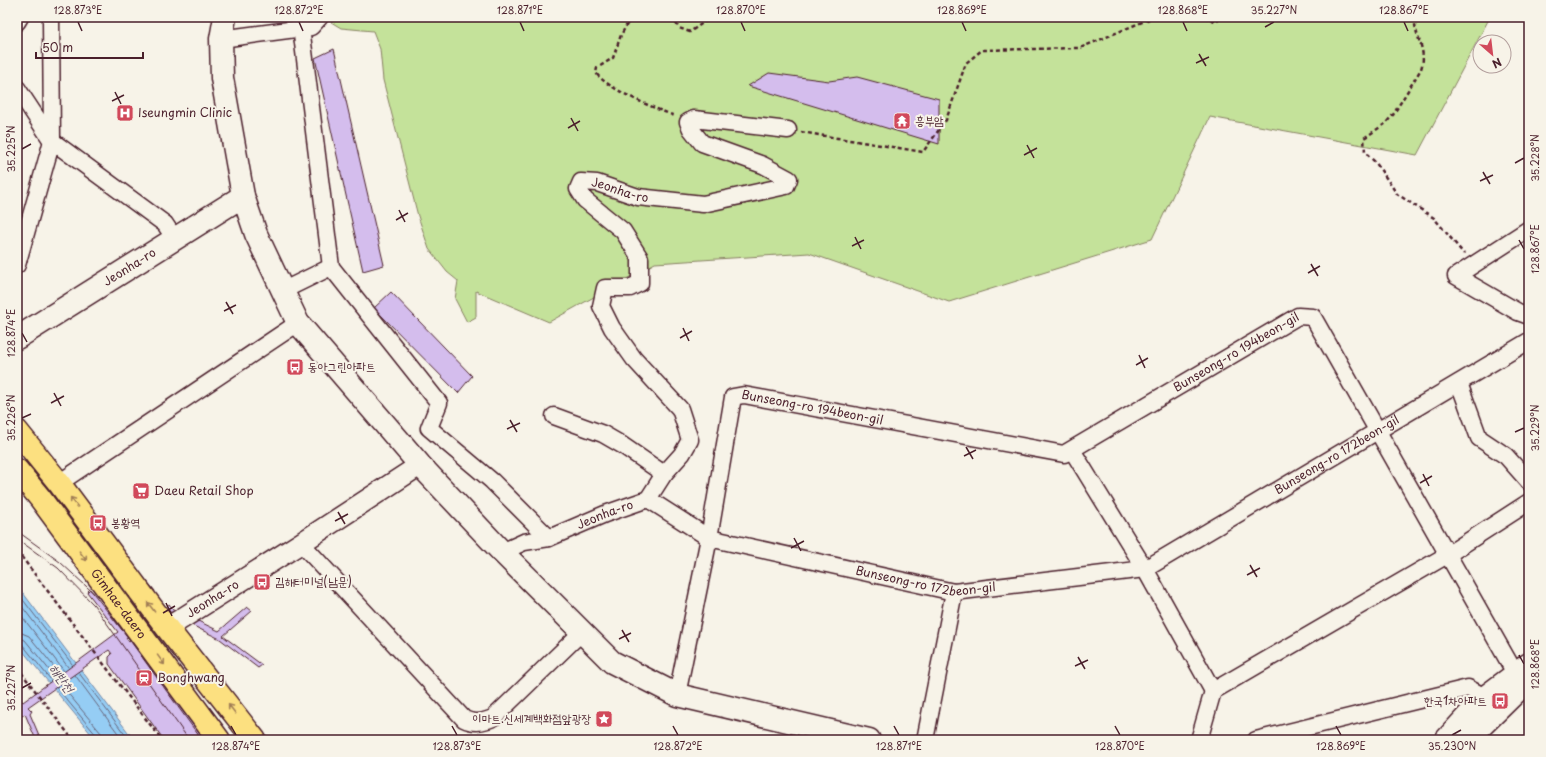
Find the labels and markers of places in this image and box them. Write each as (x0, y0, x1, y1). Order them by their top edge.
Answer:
hospital icon: Iseungmin Clinic (115, 103, 135, 123)
place label: Iseungmin Clinic (138, 103, 232, 121)
temple icon: 흥부암 (892, 111, 912, 131)
place label: 흥부암 (915, 111, 944, 129)
bus stop icon: 동아그린아파트 (285, 357, 305, 377)
place label: 동아그린아파트 (308, 357, 376, 375)
supermarket icon: Daeu Retail Shop (131, 481, 151, 501)
place label: Daeu Retail Shop (154, 481, 254, 499)
bus stop icon: 봉황역 (88, 513, 108, 533)
place label: 봉황역 (111, 513, 140, 531)
bus stop icon: 김해터미널(남문) (252, 572, 272, 592)
place label: 김해터미널(남문) (275, 572, 352, 590)
station icon: Bonghwang (134, 668, 154, 688)
place label: Bonghwang (157, 668, 225, 686)
place label: 한국1차아파트 (1424, 691, 1487, 709)
bus stop icon: 한국1차아파트 (1490, 691, 1510, 711)
place label: 이마트.신세계백화점앞광장 (472, 709, 591, 727)
place icon: 이마트.신세계백화점앞광장 (594, 709, 614, 729)

